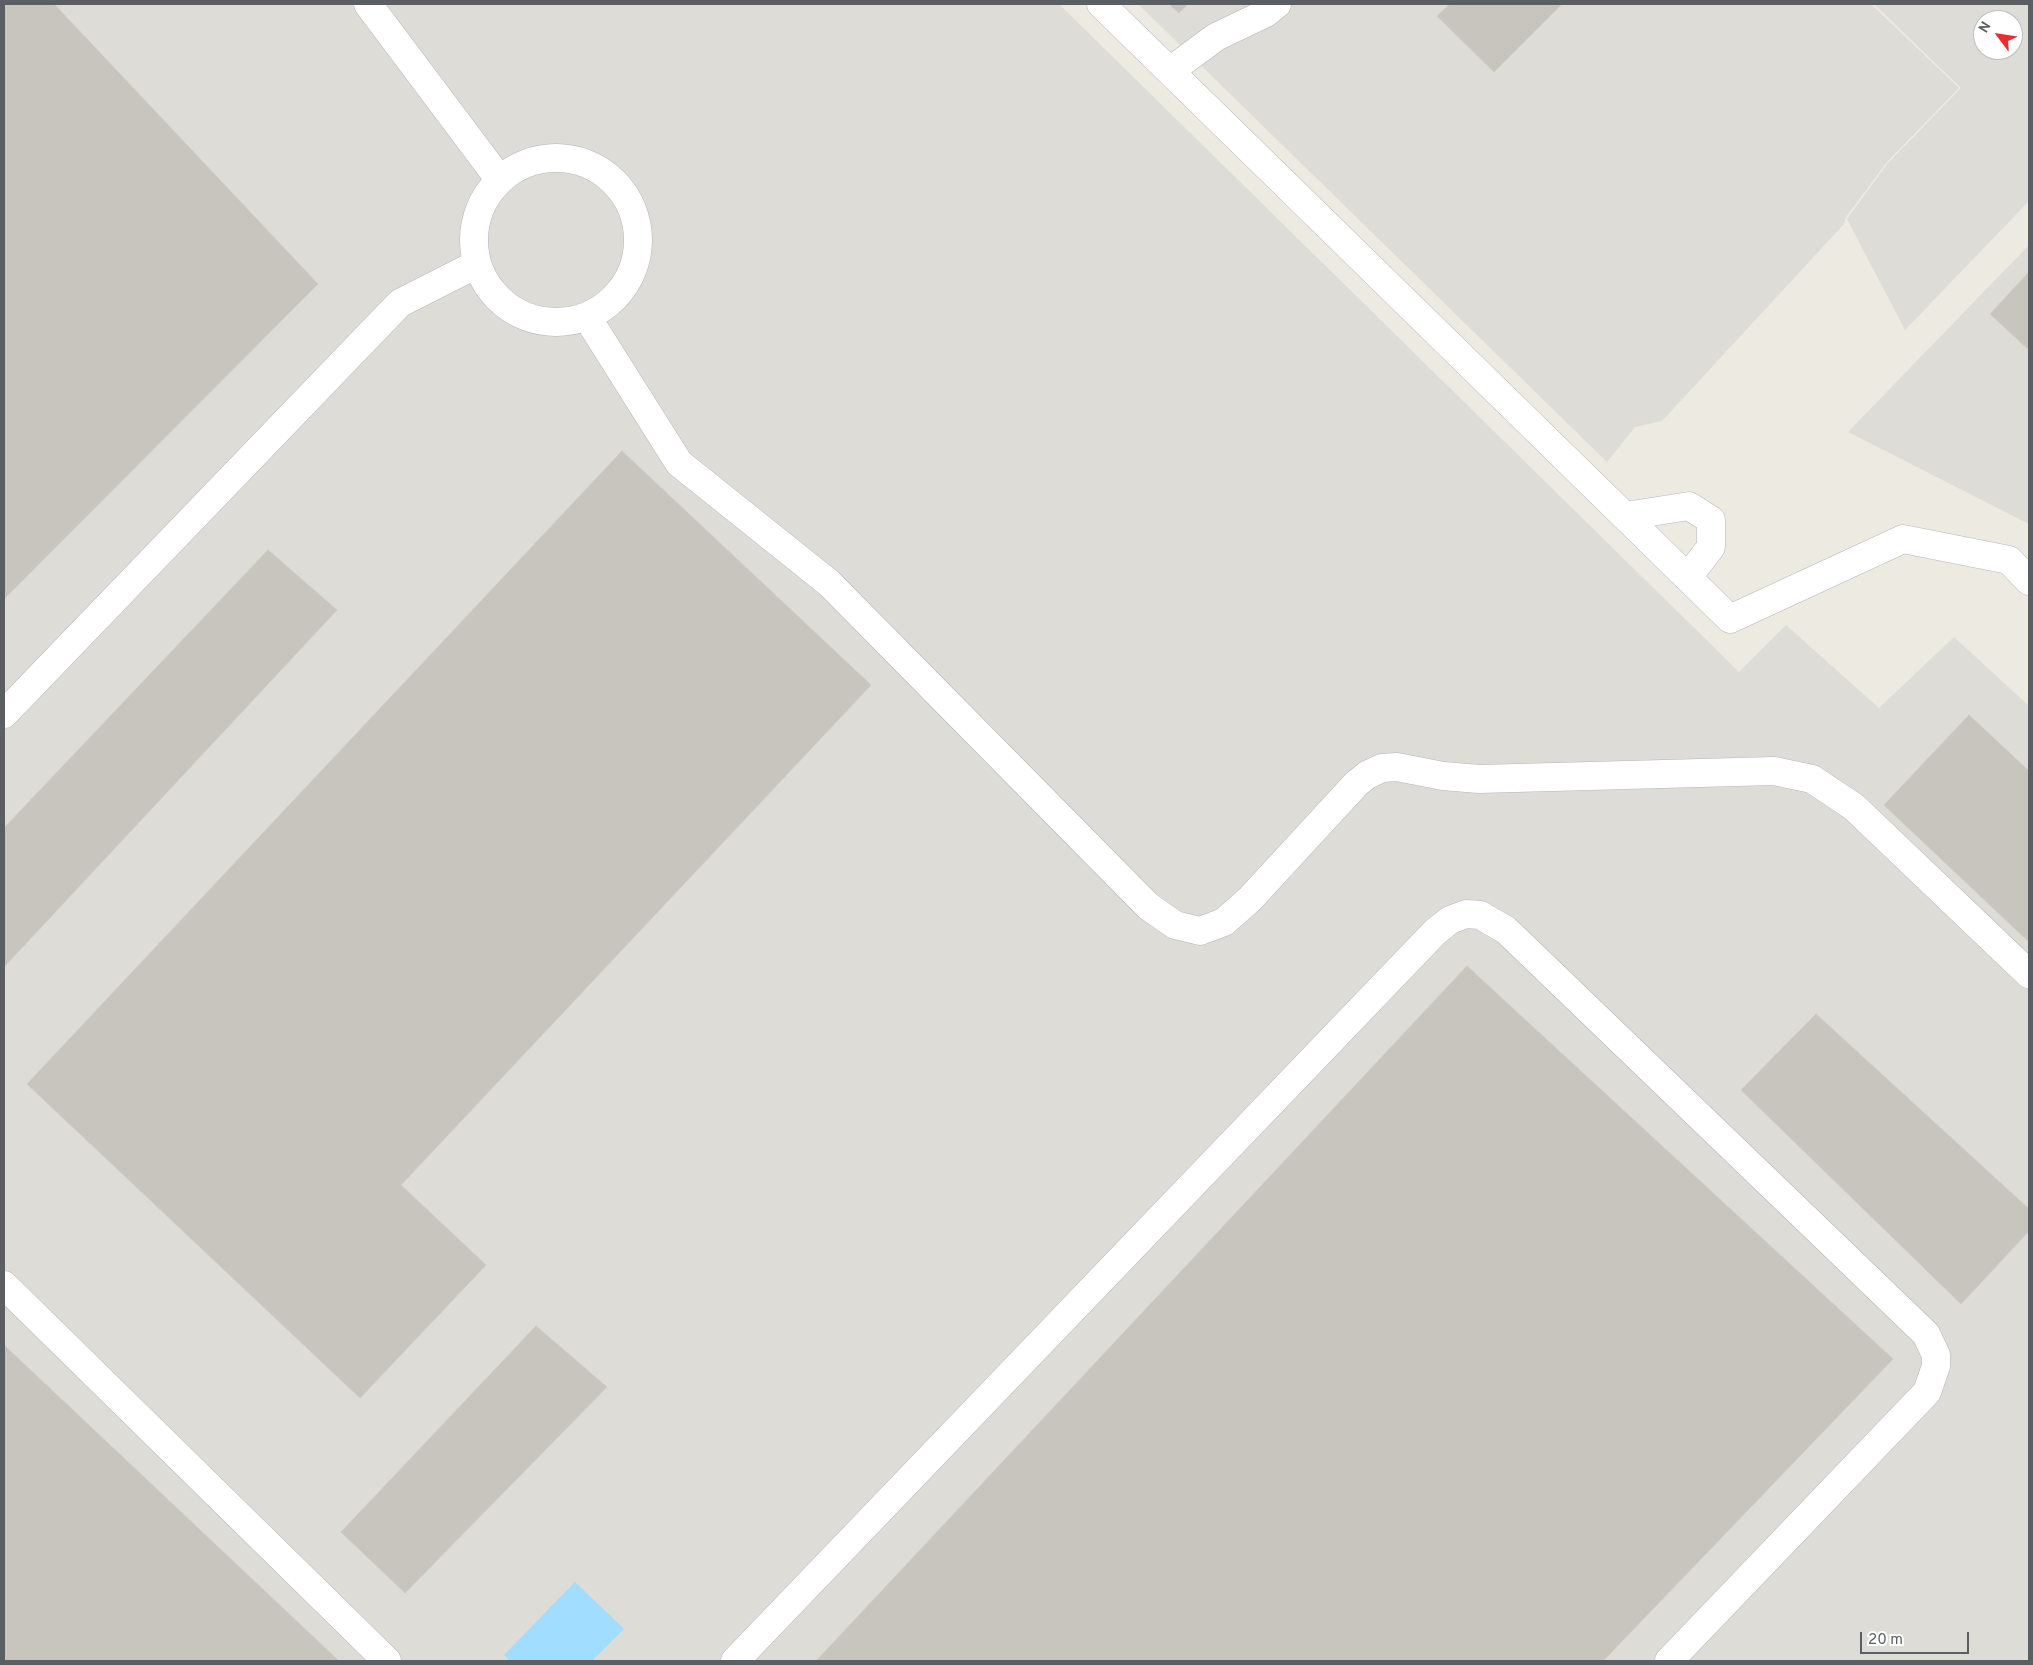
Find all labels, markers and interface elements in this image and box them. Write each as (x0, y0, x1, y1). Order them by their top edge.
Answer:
north arrow (1973, 10, 2023, 60)
text: N (1976, 19, 1995, 36)
scale bar (1863, 1622, 1972, 1654)
text: 20 m (1868, 1631, 1903, 1650)

